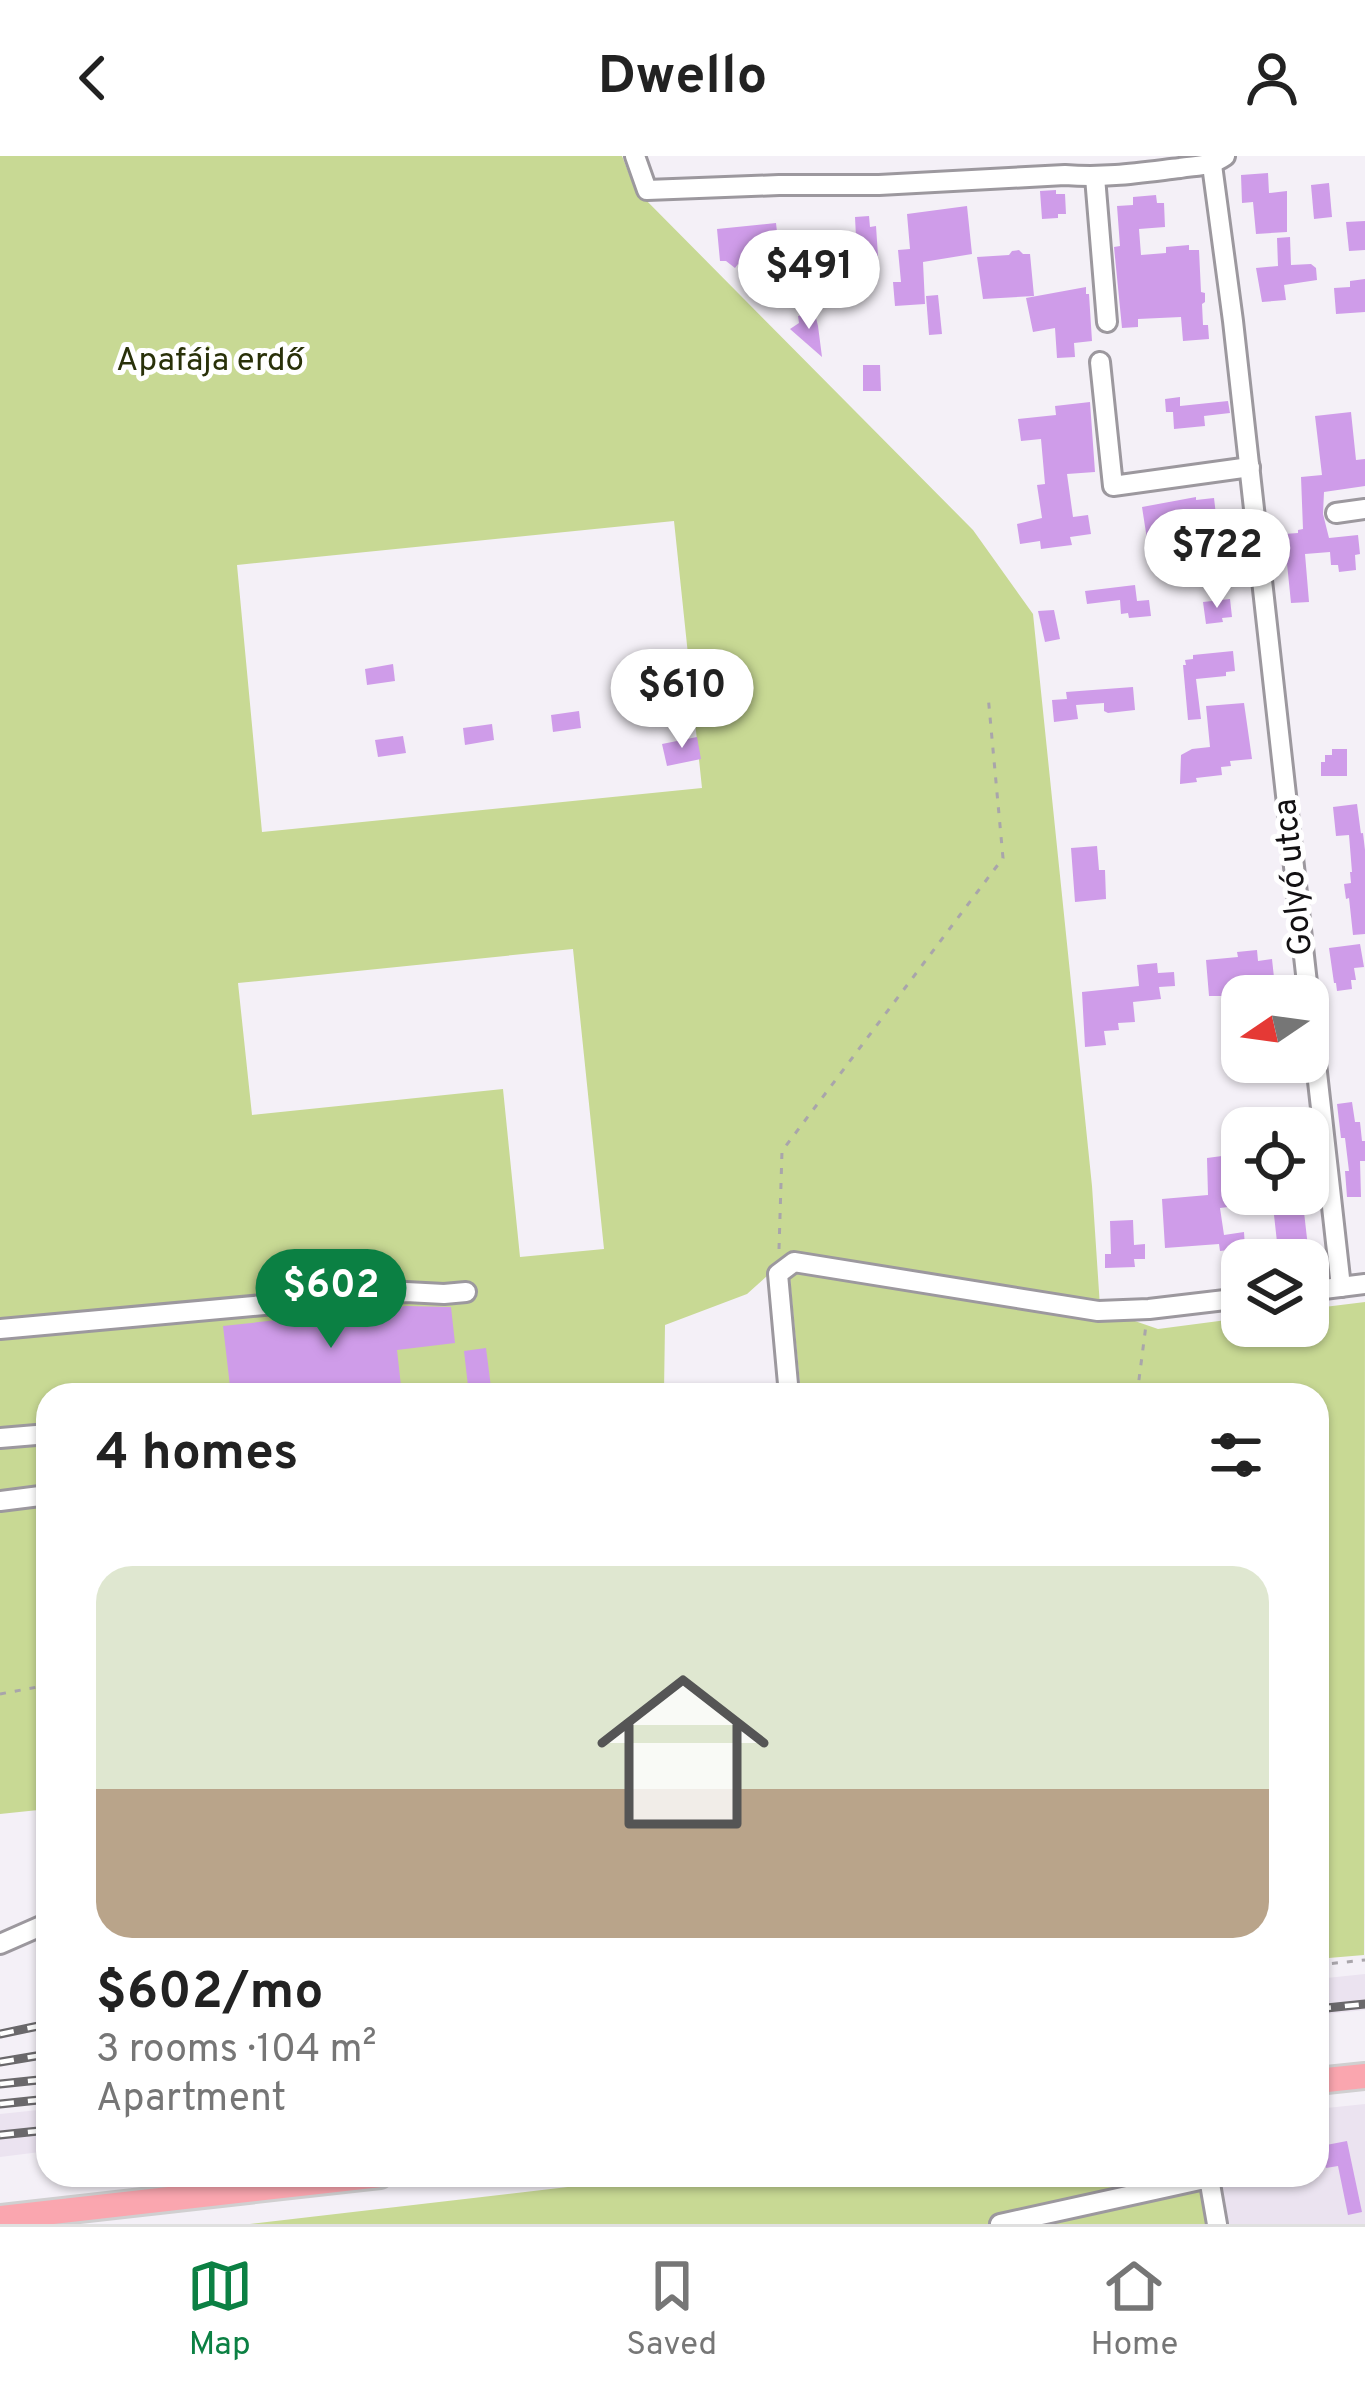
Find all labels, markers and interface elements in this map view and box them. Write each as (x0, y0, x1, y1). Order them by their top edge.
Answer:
text: Dwello (598, 44, 767, 113)
icon: back (60, 45, 126, 111)
icon: person (1239, 45, 1305, 111)
pin: $491 (738, 230, 880, 332)
text: $491 (765, 244, 853, 293)
park label: Apafája erdő (116, 341, 305, 383)
pin: $722 (1146, 509, 1288, 611)
text: $722 (1171, 523, 1263, 572)
pin: $610 (611, 649, 753, 751)
text: $610 (638, 663, 726, 712)
street label: Golyó utca (1266, 796, 1324, 958)
north arrow (1221, 975, 1329, 1083)
map controls (1221, 975, 1329, 1347)
button: locate (1221, 1107, 1329, 1215)
button: layers (1221, 1239, 1329, 1347)
pin: $602 (260, 1249, 402, 1351)
text: $602 (283, 1263, 380, 1312)
icon: filters (1203, 1422, 1269, 1488)
text: 4 homes (96, 1423, 298, 1488)
icon: home (575, 1644, 791, 1860)
text: $602/mo (96, 1962, 323, 2027)
text: 3 rooms · 104 m² (96, 2027, 377, 2076)
text: Apartment (96, 2076, 286, 2125)
tab: Map (187, 2253, 253, 2367)
tab: Saved (626, 2253, 717, 2367)
tab: Home (1091, 2253, 1178, 2367)

